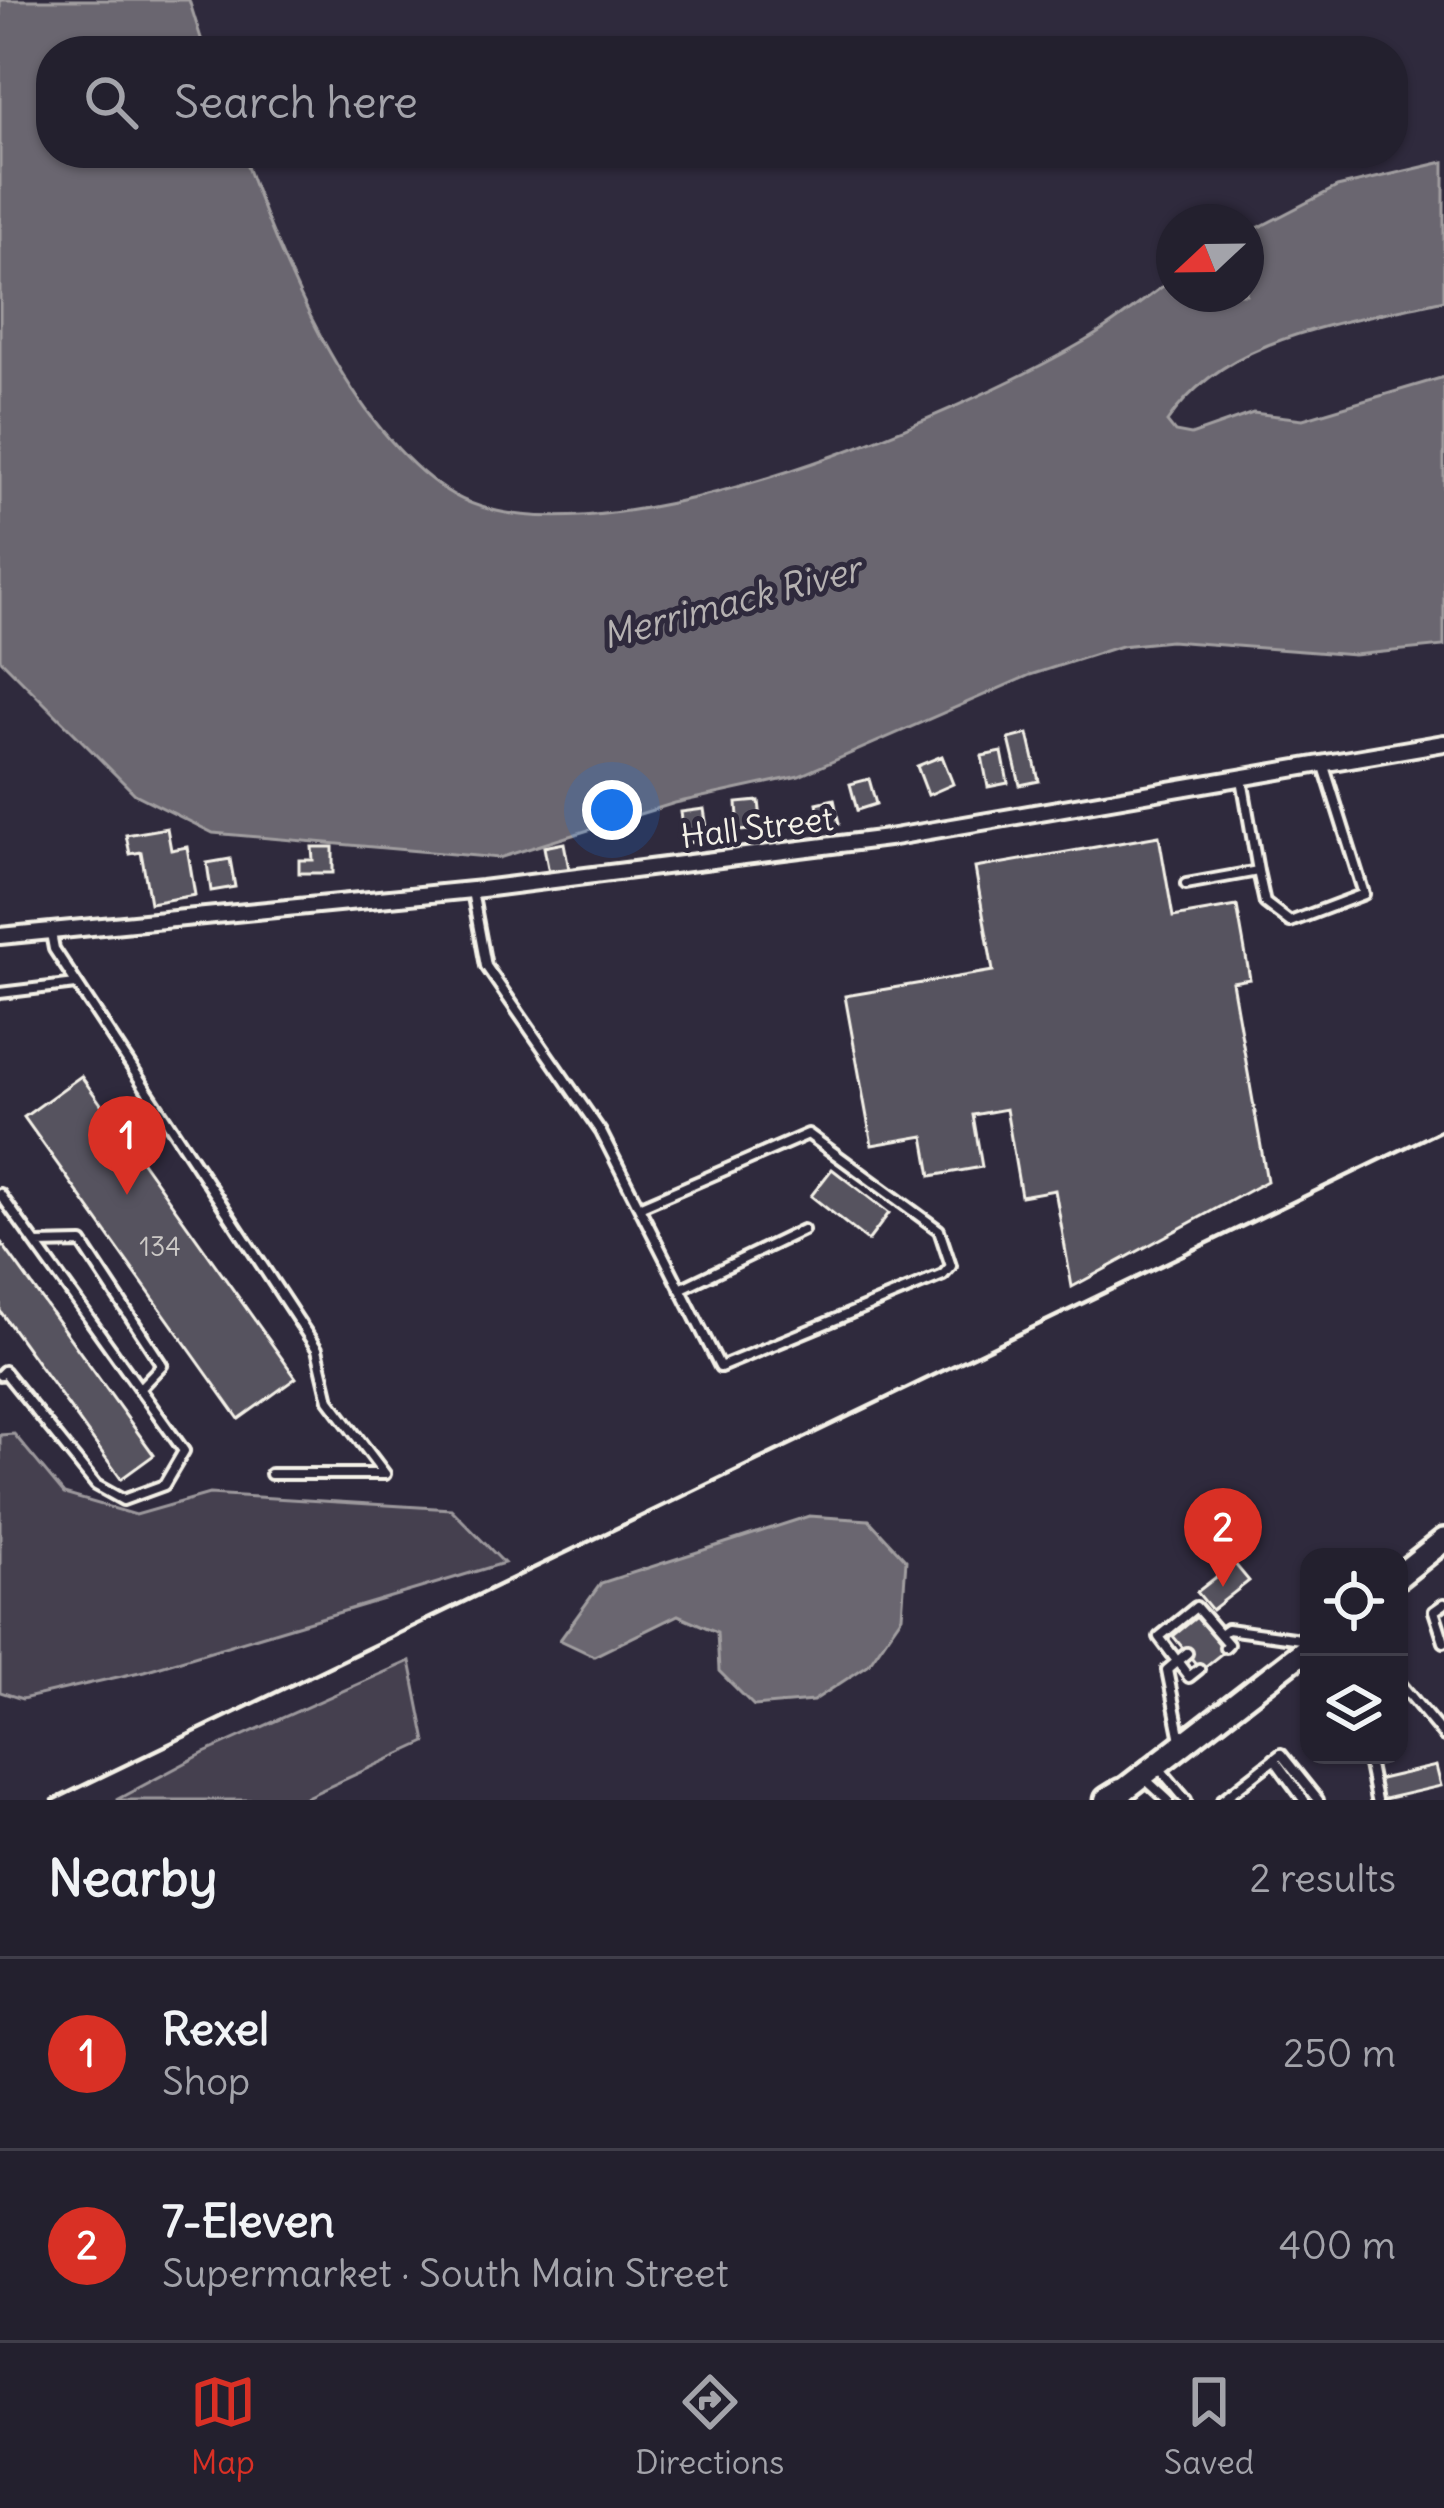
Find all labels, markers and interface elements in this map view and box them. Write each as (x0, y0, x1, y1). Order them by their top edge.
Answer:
search box (36, 36, 1408, 168)
icon: search (78, 69, 144, 135)
text: Search here (174, 74, 418, 130)
north arrow (1156, 204, 1264, 312)
water label: Merrimack River (597, 545, 869, 659)
your location (582, 780, 642, 840)
street label: Hall Street (678, 797, 836, 857)
pin: 1 (88, 1096, 166, 1195)
house number: 134 (139, 1229, 181, 1263)
pin: 2 (1184, 1488, 1262, 1587)
map controls (1300, 1548, 1408, 1764)
button: locate (1300, 1548, 1408, 1656)
button: layers (1300, 1656, 1408, 1764)
text: Nearby (48, 1846, 217, 1910)
text: 2 results (1249, 1854, 1396, 1903)
text: Rexel (162, 2001, 269, 2057)
text: 1 (79, 2029, 95, 2078)
text: 250 m (1283, 2029, 1396, 2078)
text: Shop (162, 2057, 250, 2106)
text: 7-Eleven (162, 2193, 335, 2249)
text: 2 (76, 2221, 98, 2270)
text: 400 m (1279, 2221, 1396, 2270)
text: Supermarket · South Main Street (162, 2249, 729, 2298)
tab: Map (190, 2369, 256, 2483)
tab: Directions (635, 2369, 784, 2483)
tab: Saved (1164, 2369, 1254, 2483)

